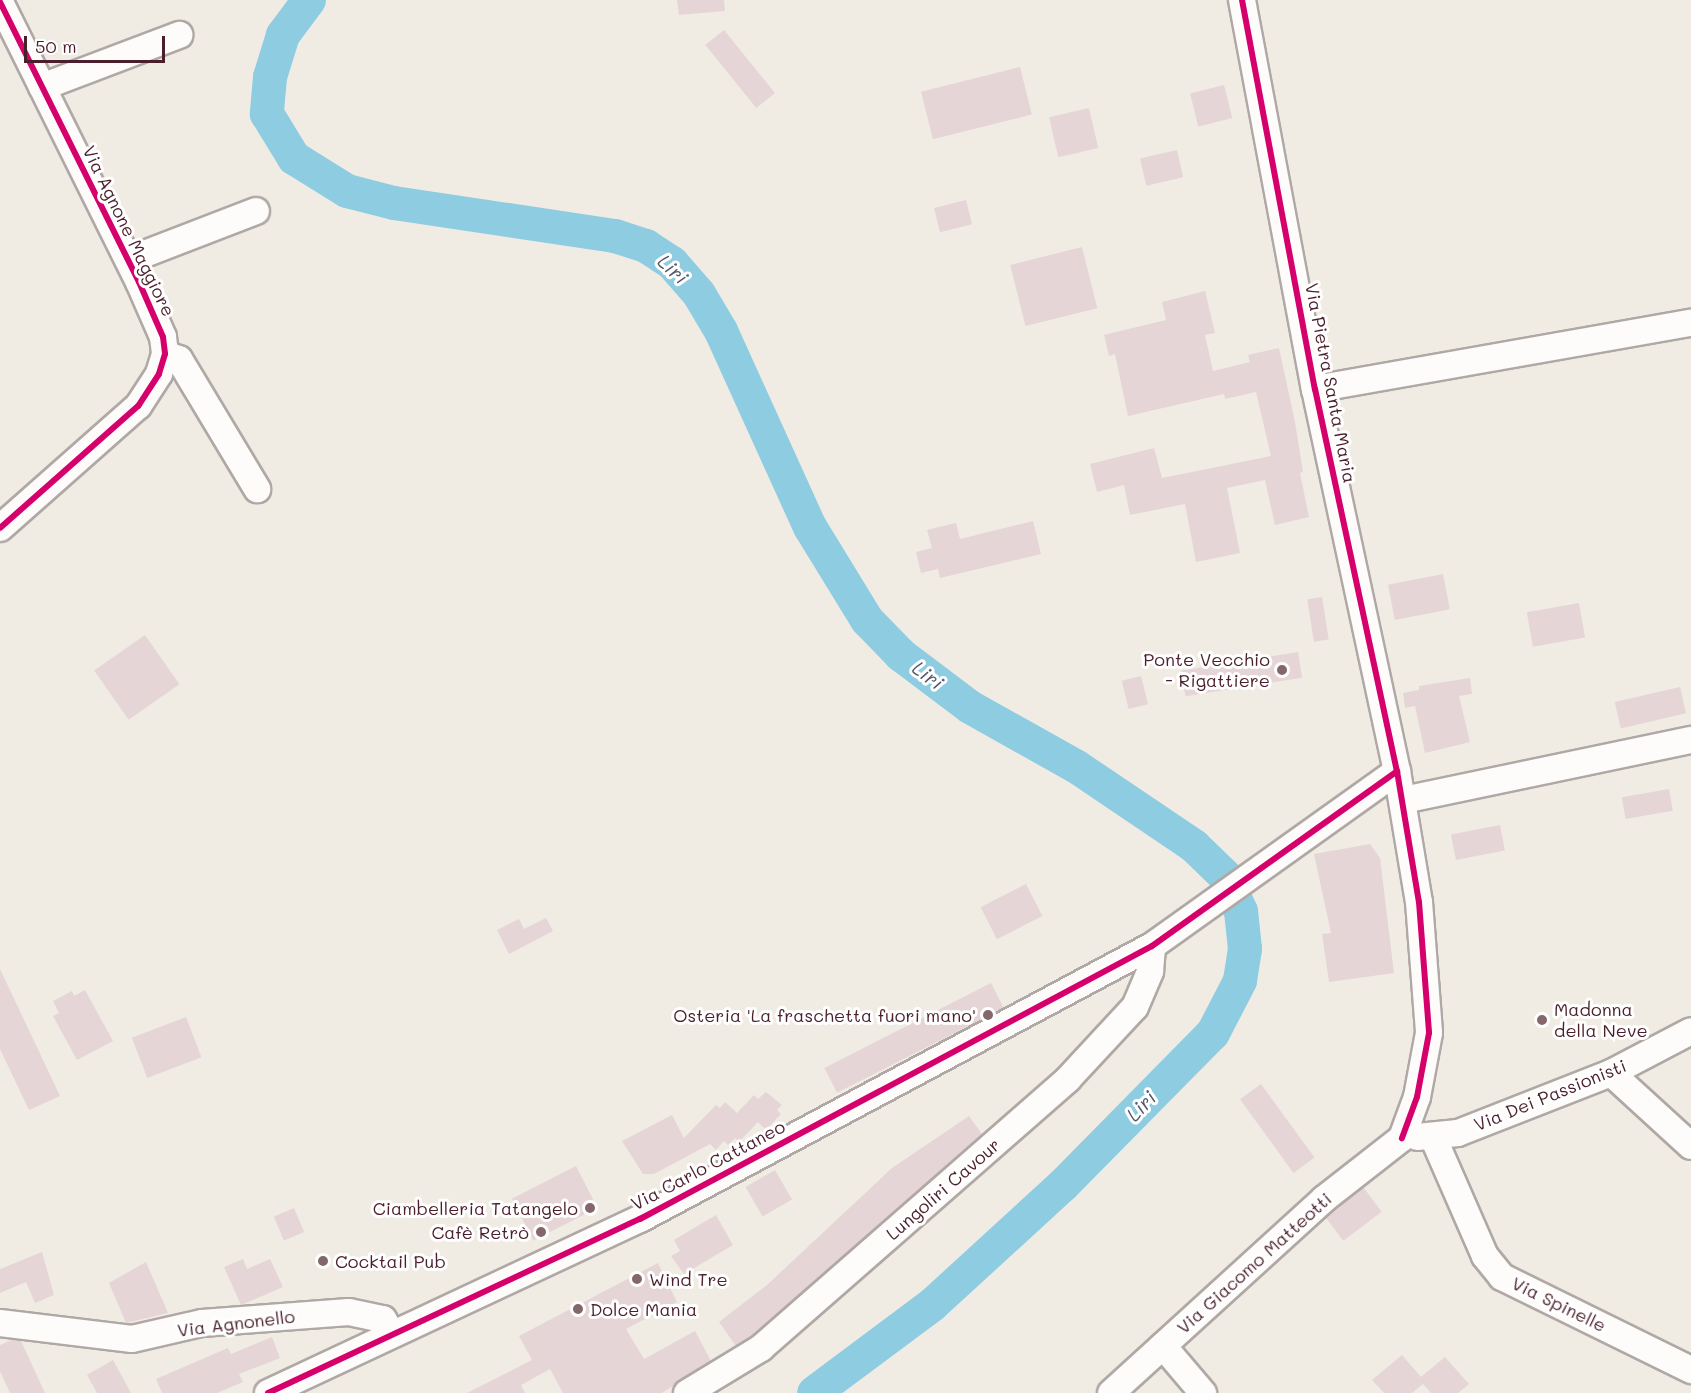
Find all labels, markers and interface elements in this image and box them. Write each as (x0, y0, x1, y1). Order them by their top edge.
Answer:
scale bar (27, 24, 168, 62)
text: 50 m (35, 34, 77, 58)
street label: Via Agnone Maggiore (78, 142, 180, 320)
water label: Liri (653, 249, 693, 289)
street label: Via Pietra Santa Maria (1301, 281, 1361, 485)
place label: Ponte Vecchio - Rigattiere (1143, 649, 1270, 692)
water label: Liri (908, 656, 948, 694)
marker: Ponte Vecchio - Rigattiere (1275, 663, 1289, 677)
place label: Madonna della Neve (1554, 999, 1648, 1042)
place label: Osteria 'La fraschetta fuori mano' (673, 1004, 976, 1026)
marker: Osteria 'La fraschetta fuori mano' (981, 1008, 995, 1022)
marker: Madonna della Neve (1535, 1013, 1549, 1027)
street label: Via Dei Passionisti (1471, 1055, 1629, 1135)
water label: Liri (1121, 1086, 1161, 1126)
street label: Via Carlo Cattaneo (627, 1115, 789, 1215)
street label: Lungoliri Cavour (882, 1134, 1004, 1244)
street label: Via Giacomo Matteotti (1172, 1188, 1336, 1338)
place label: Ciambelleria Tatangelo (373, 1197, 578, 1219)
marker: Ciambelleria Tatangelo (583, 1201, 597, 1215)
place label: Cafè Retrò (431, 1221, 529, 1243)
marker: Cafè Retrò (534, 1225, 548, 1239)
place label: Cocktail Pub (335, 1250, 446, 1272)
marker: Cocktail Pub (316, 1254, 330, 1268)
place label: Wind Tre (649, 1268, 728, 1290)
marker: Wind Tre (630, 1272, 644, 1286)
street label: Via Spinelle (1508, 1272, 1610, 1336)
place label: Dolce Mania (590, 1298, 697, 1320)
marker: Dolce Mania (571, 1302, 585, 1316)
street label: Via Agnonello (176, 1305, 296, 1341)

